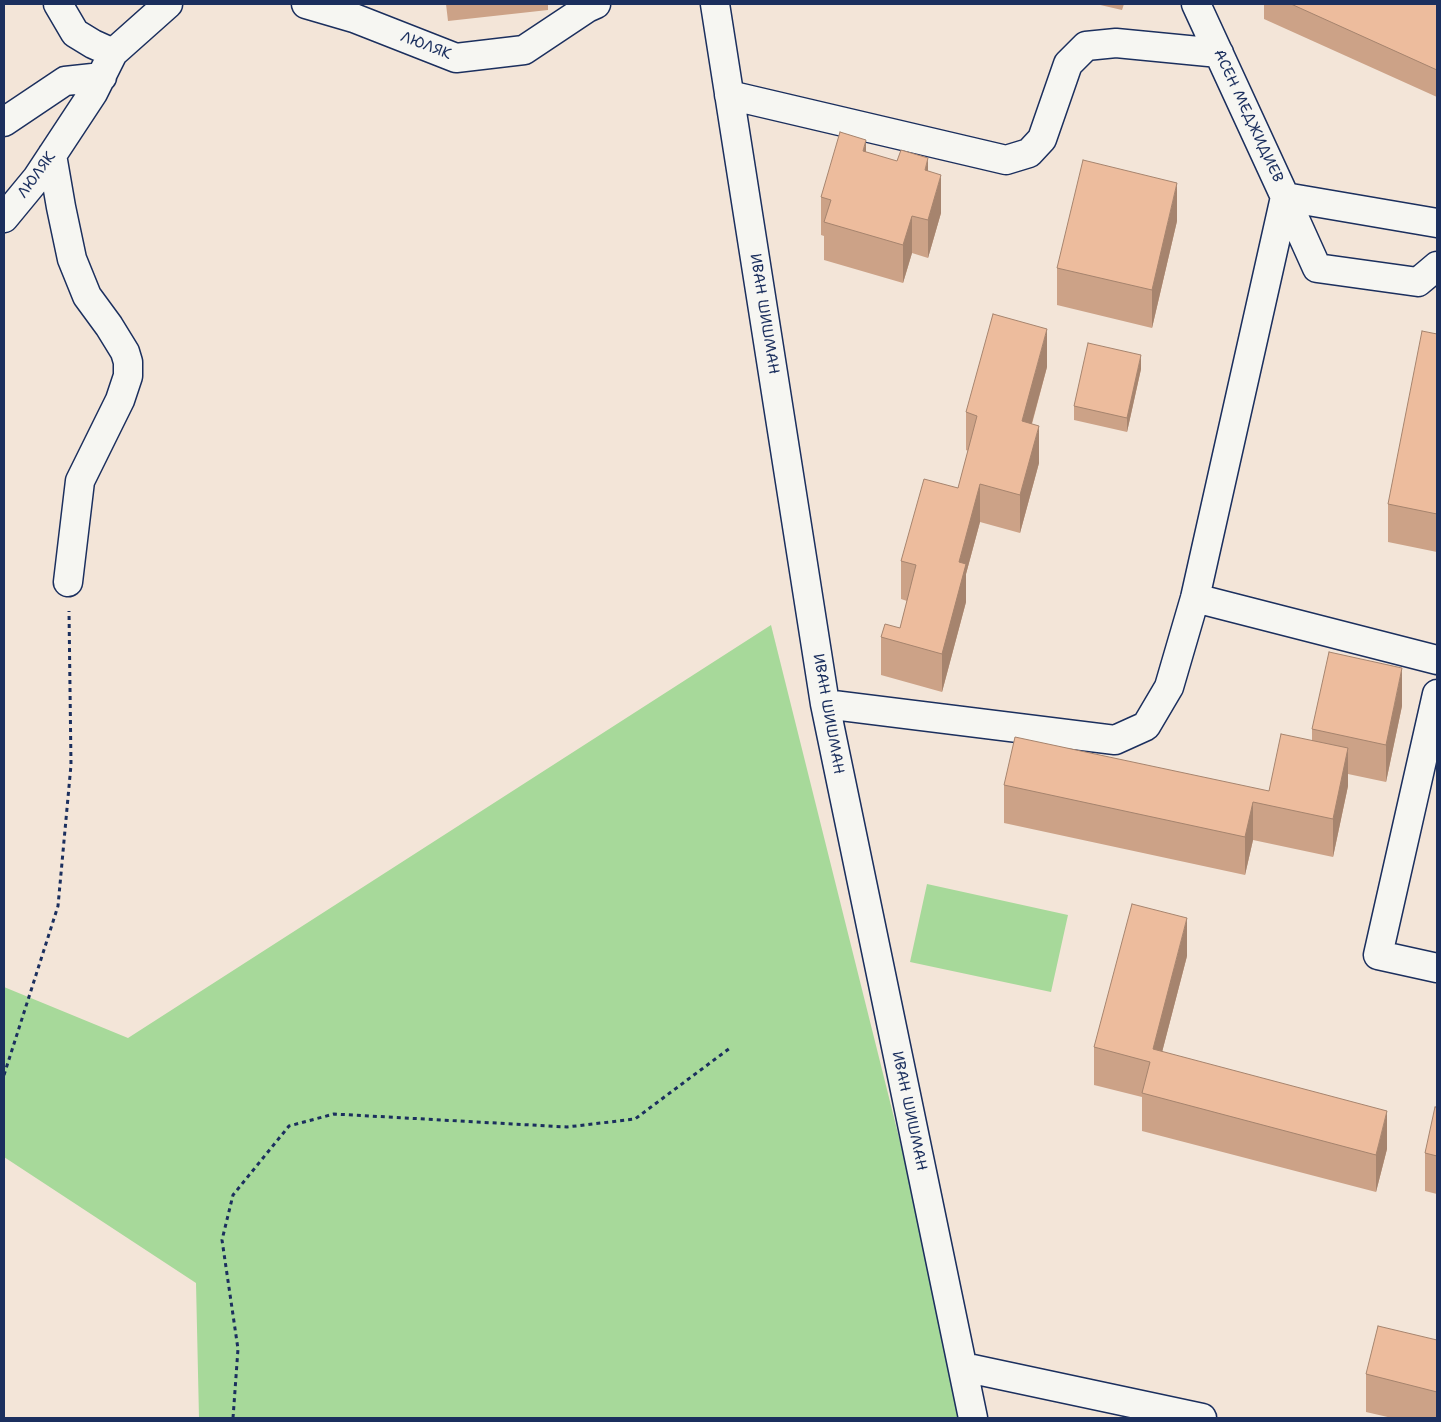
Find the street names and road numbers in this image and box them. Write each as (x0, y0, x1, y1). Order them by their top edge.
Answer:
street label: ЛЮЛЯК (398, 28, 454, 64)
street label: АСЕН МЕДЖИДИЕВ (1209, 47, 1287, 185)
street label: ЛЮЛЯК (14, 148, 60, 202)
street label: ИВАН ШИШМАН (746, 252, 782, 376)
street label: ИВАН ШИШМАН (809, 652, 847, 776)
street label: ИВАН ШИШМАН (888, 1049, 930, 1173)

